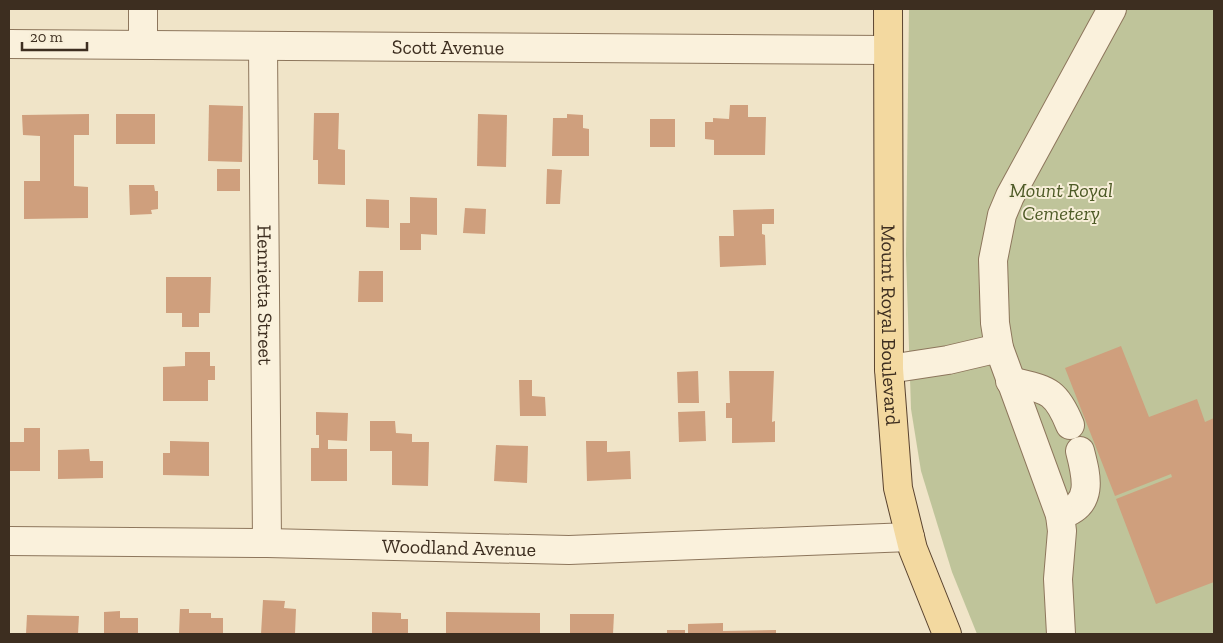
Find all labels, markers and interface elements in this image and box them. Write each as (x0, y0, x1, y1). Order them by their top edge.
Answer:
scale bar (22, 20, 88, 52)
text: 20 m (30, 28, 63, 46)
street label: Scott Avenue (392, 35, 504, 59)
park label: Mount Royal Cemetery (1009, 178, 1113, 225)
street label: Mount Royal Boulevard (877, 224, 905, 426)
street label: Henrietta Street (252, 225, 278, 366)
street label: Woodland Avenue (382, 534, 536, 561)

